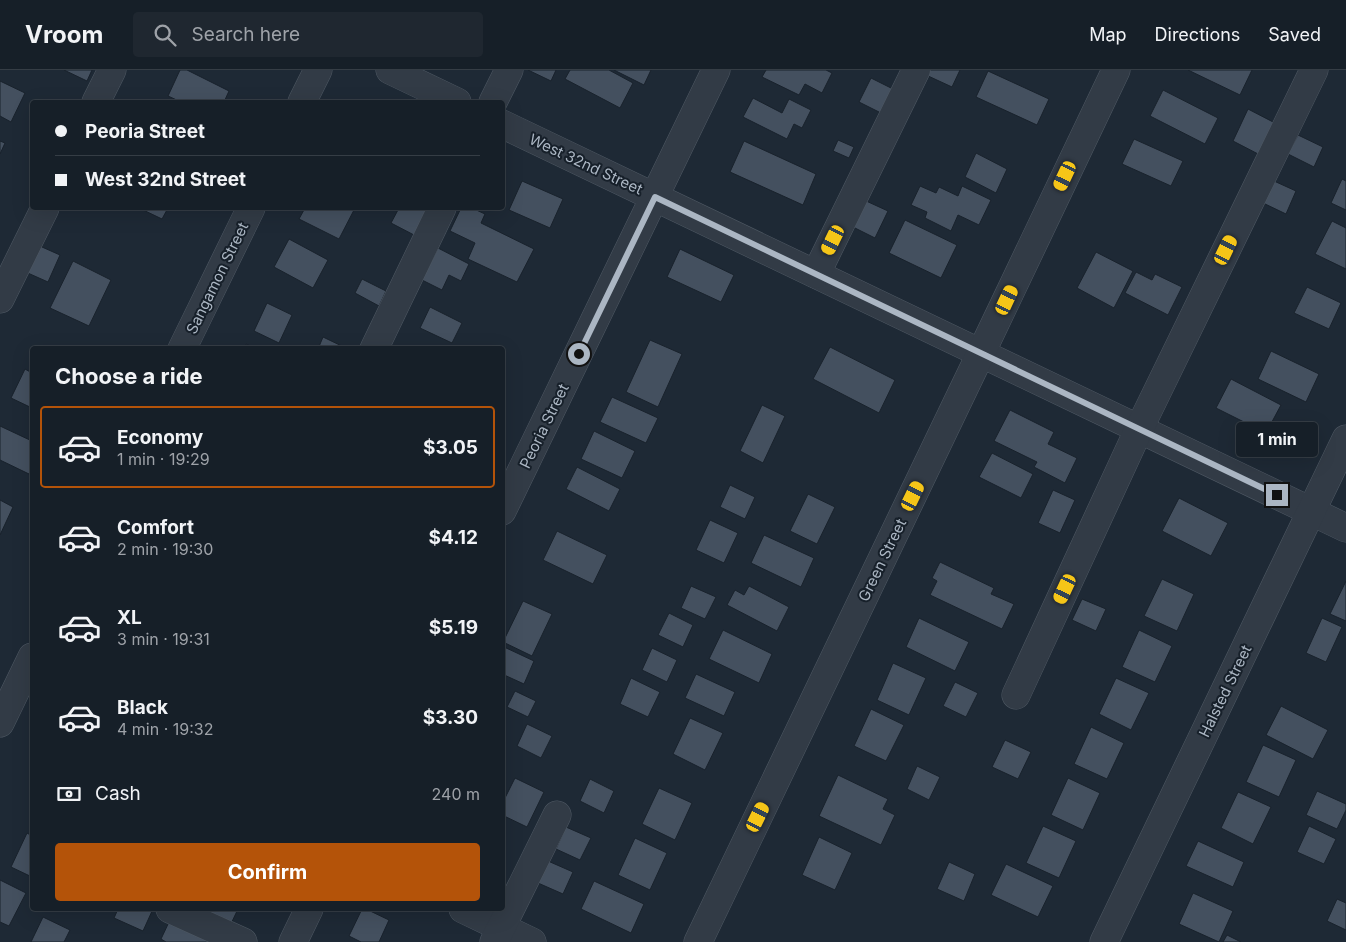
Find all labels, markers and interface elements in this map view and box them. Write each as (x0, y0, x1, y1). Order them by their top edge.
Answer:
search box (133, 12, 483, 57)
text: Vroom (25, 20, 103, 49)
icon: search (151, 21, 179, 49)
text: Search here (191, 23, 300, 46)
text: Map (1089, 24, 1127, 45)
text: Directions (1155, 24, 1240, 45)
text: Saved (1268, 24, 1321, 45)
text: Peoria Street (85, 120, 205, 143)
street label: West 32nd Street (526, 129, 646, 199)
car (1051, 159, 1078, 193)
text: West 32nd Street (85, 168, 246, 191)
street label: Sangamon Street (182, 219, 252, 337)
car (819, 223, 846, 257)
car (1212, 233, 1239, 267)
car (993, 283, 1020, 317)
route start (568, 343, 590, 365)
text: Choose a ride (55, 363, 203, 389)
street label: Peoria Street (515, 381, 573, 471)
callout: 1 min (1236, 422, 1318, 458)
icon: car (57, 425, 102, 470)
text: Economy (117, 426, 203, 449)
text: 1 min (1257, 429, 1297, 449)
text: $3.05 (423, 436, 478, 459)
text: 1 min · 19:29 (117, 449, 210, 469)
car (899, 479, 926, 513)
route end (1266, 484, 1288, 506)
icon: car (57, 515, 102, 560)
text: Comfort (117, 516, 194, 539)
street label: Green Street (854, 516, 910, 604)
text: $4.12 (429, 526, 478, 549)
text: 2 min · 19:30 (117, 539, 213, 559)
car (1051, 572, 1078, 606)
icon: car (57, 605, 102, 650)
text: XL (117, 606, 142, 629)
text: $5.19 (429, 616, 478, 639)
text: 3 min · 19:31 (117, 629, 210, 649)
street label: Halsted Street (1194, 642, 1256, 740)
icon: car (57, 695, 102, 740)
text: Black (117, 696, 168, 719)
text: $3.30 (423, 706, 478, 729)
text: 4 min · 19:32 (117, 719, 213, 739)
icon: cash (55, 780, 83, 808)
text: Cash (95, 782, 141, 805)
text: 240 m (432, 784, 480, 804)
car (744, 800, 771, 834)
button: Confirm (55, 843, 480, 901)

